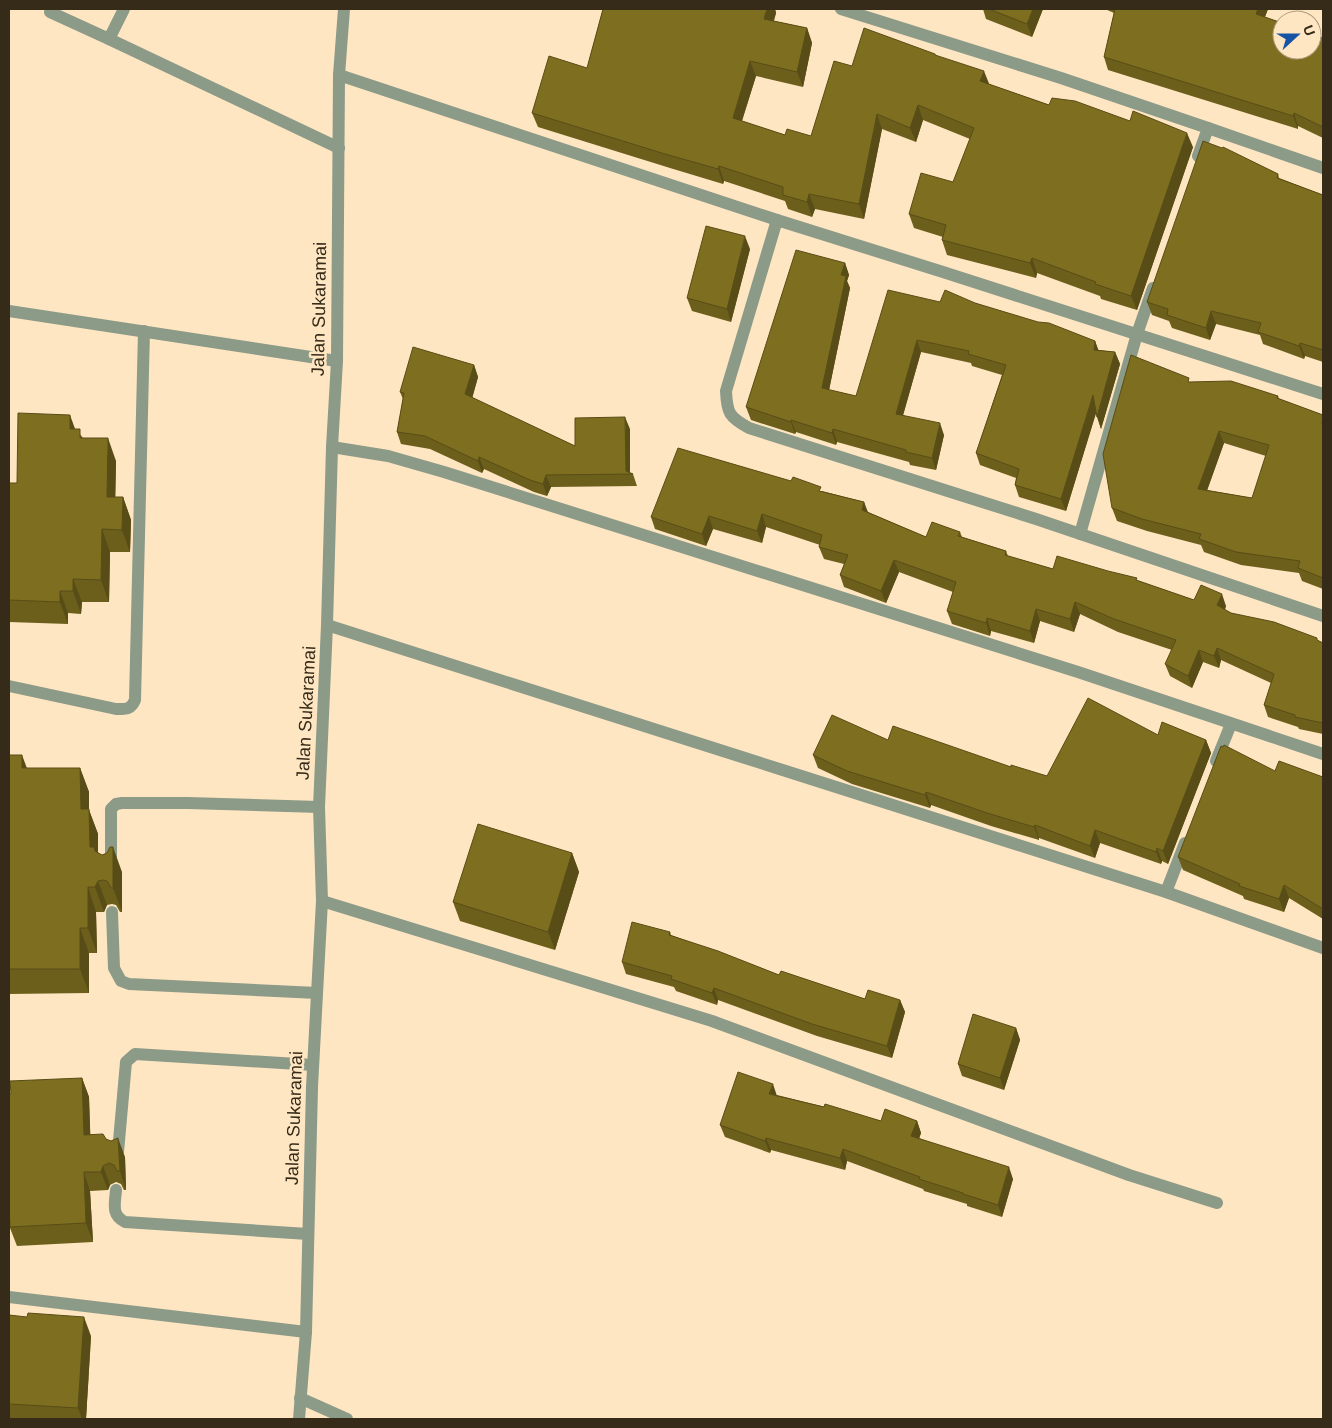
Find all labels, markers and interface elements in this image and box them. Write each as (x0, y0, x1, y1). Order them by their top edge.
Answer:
north arrow (1272, 10, 1322, 60)
text: U (1300, 23, 1318, 38)
street label: Jalan Sukaramai (308, 242, 330, 376)
street label: Jalan Sukaramai (293, 646, 319, 780)
street label: Jalan Sukaramai (282, 1051, 306, 1185)

